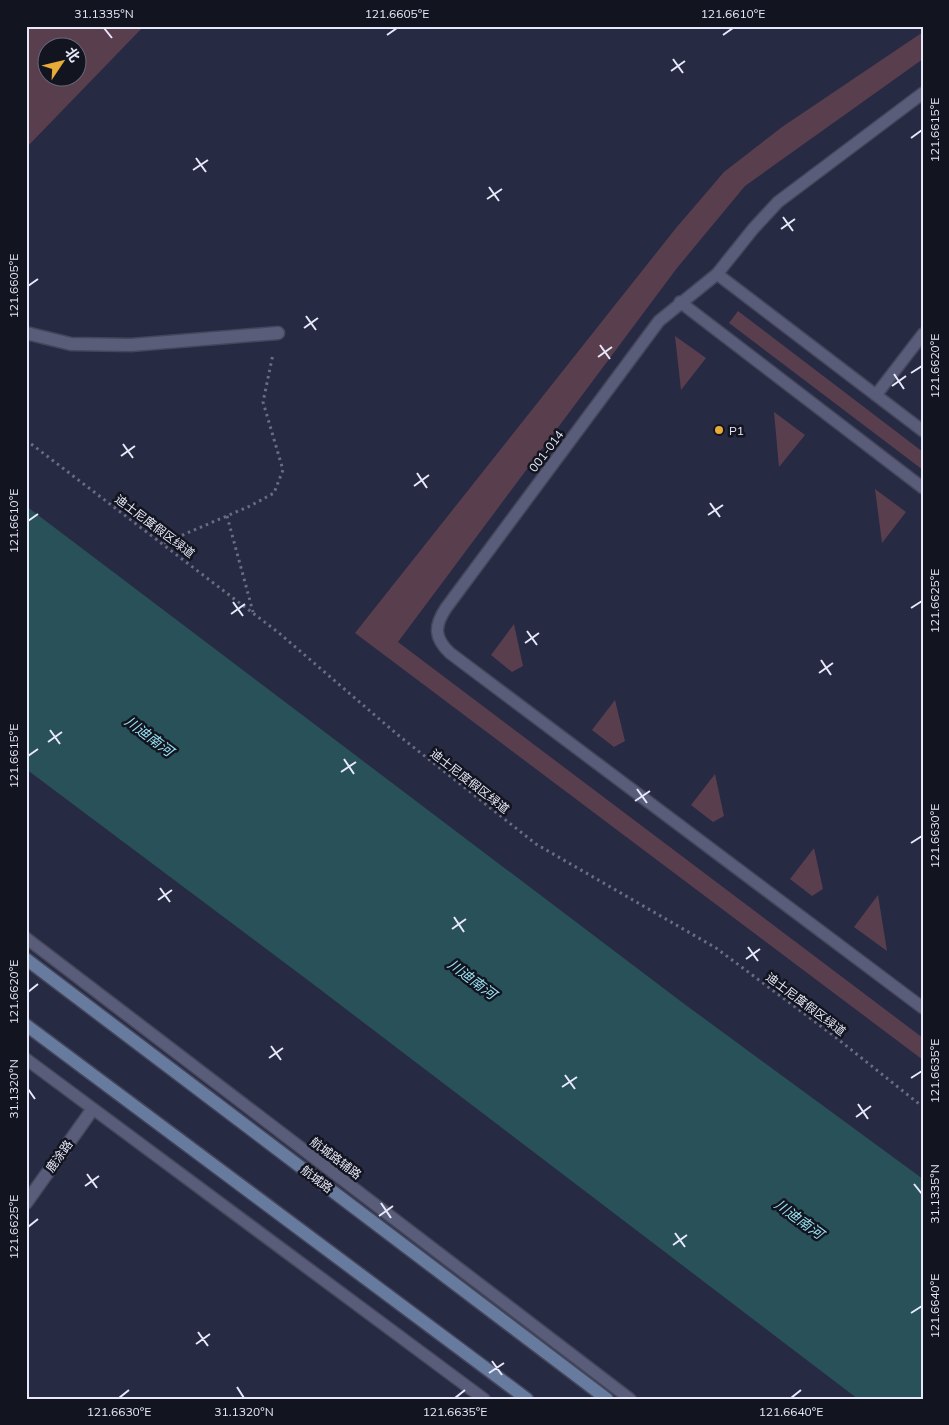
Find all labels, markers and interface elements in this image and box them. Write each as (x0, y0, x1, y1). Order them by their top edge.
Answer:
text: 31.1335°N (74, 6, 134, 21)
text: 121.6605°E (365, 6, 429, 21)
text: 121.6610°E (701, 6, 765, 21)
north arrow (38, 38, 88, 88)
text: 北 (61, 44, 84, 65)
text: 121.6615°E (927, 98, 942, 162)
text: 121.6605°E (6, 254, 21, 318)
text: 121.6620°E (927, 334, 942, 398)
place label: P1 (729, 423, 744, 438)
marker: P1 (713, 424, 725, 436)
street label: 001-014 (525, 427, 567, 475)
text: 121.6610°E (6, 489, 21, 553)
street label: 迪士尼度假区绿道 (112, 491, 198, 561)
text: 121.6625°E (927, 569, 942, 633)
water label: 川迪南河 (121, 712, 179, 762)
text: 121.6615°E (6, 724, 21, 788)
street label: 迪士尼度假区绿道 (428, 746, 512, 816)
text: 121.6630°E (927, 804, 942, 868)
water label: 川迪南河 (444, 955, 502, 1005)
text: 121.6620°E (6, 960, 21, 1024)
street label: 迪士尼度假区绿道 (763, 969, 849, 1039)
text: 121.6635°E (927, 1039, 942, 1103)
text: 31.1320°N (6, 1059, 21, 1119)
street label: 航城路辅路 (308, 1134, 364, 1182)
street label: 鹿涂路 (43, 1137, 75, 1175)
street label: 航城路 (298, 1162, 336, 1196)
text: 31.1335°N (927, 1164, 942, 1224)
text: 121.6625°E (6, 1195, 21, 1259)
water label: 川迪南河 (771, 1195, 829, 1245)
text: 121.6640°E (927, 1274, 942, 1338)
text: 121.6630°E (87, 1404, 151, 1419)
text: 31.1320°N (214, 1404, 274, 1419)
text: 121.6635°E (423, 1404, 487, 1419)
text: 121.6640°E (759, 1404, 823, 1419)

